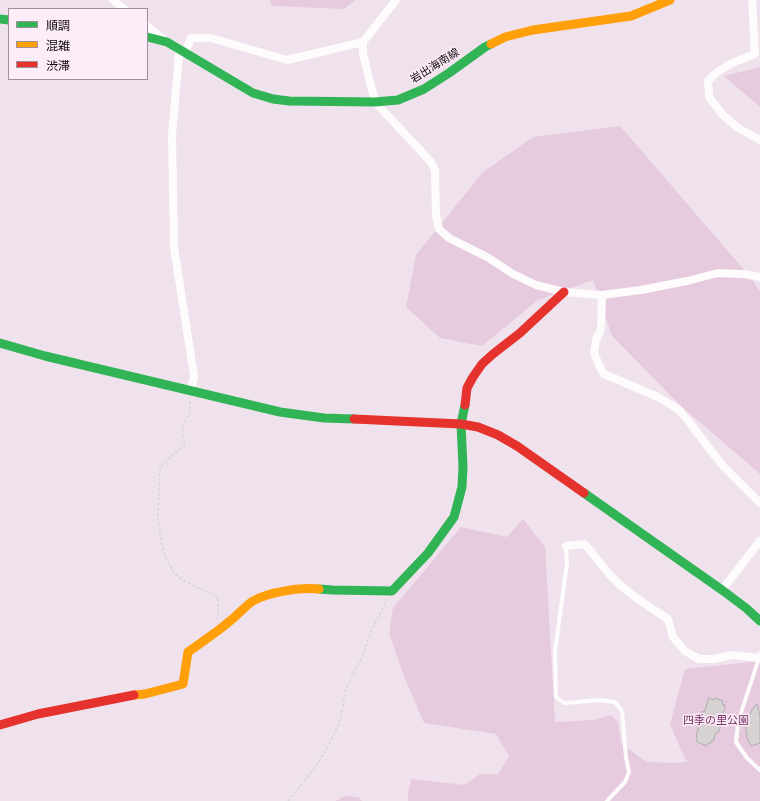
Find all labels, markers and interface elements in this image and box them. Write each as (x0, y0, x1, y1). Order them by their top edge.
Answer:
legend (8, 8, 148, 80)
text: 順調 (46, 18, 70, 33)
text: 混雑 (46, 38, 70, 53)
street label: 岩出海南線 (408, 46, 462, 86)
text: 渋滞 (46, 58, 70, 73)
park label: 四季の里公園 (683, 714, 749, 728)

